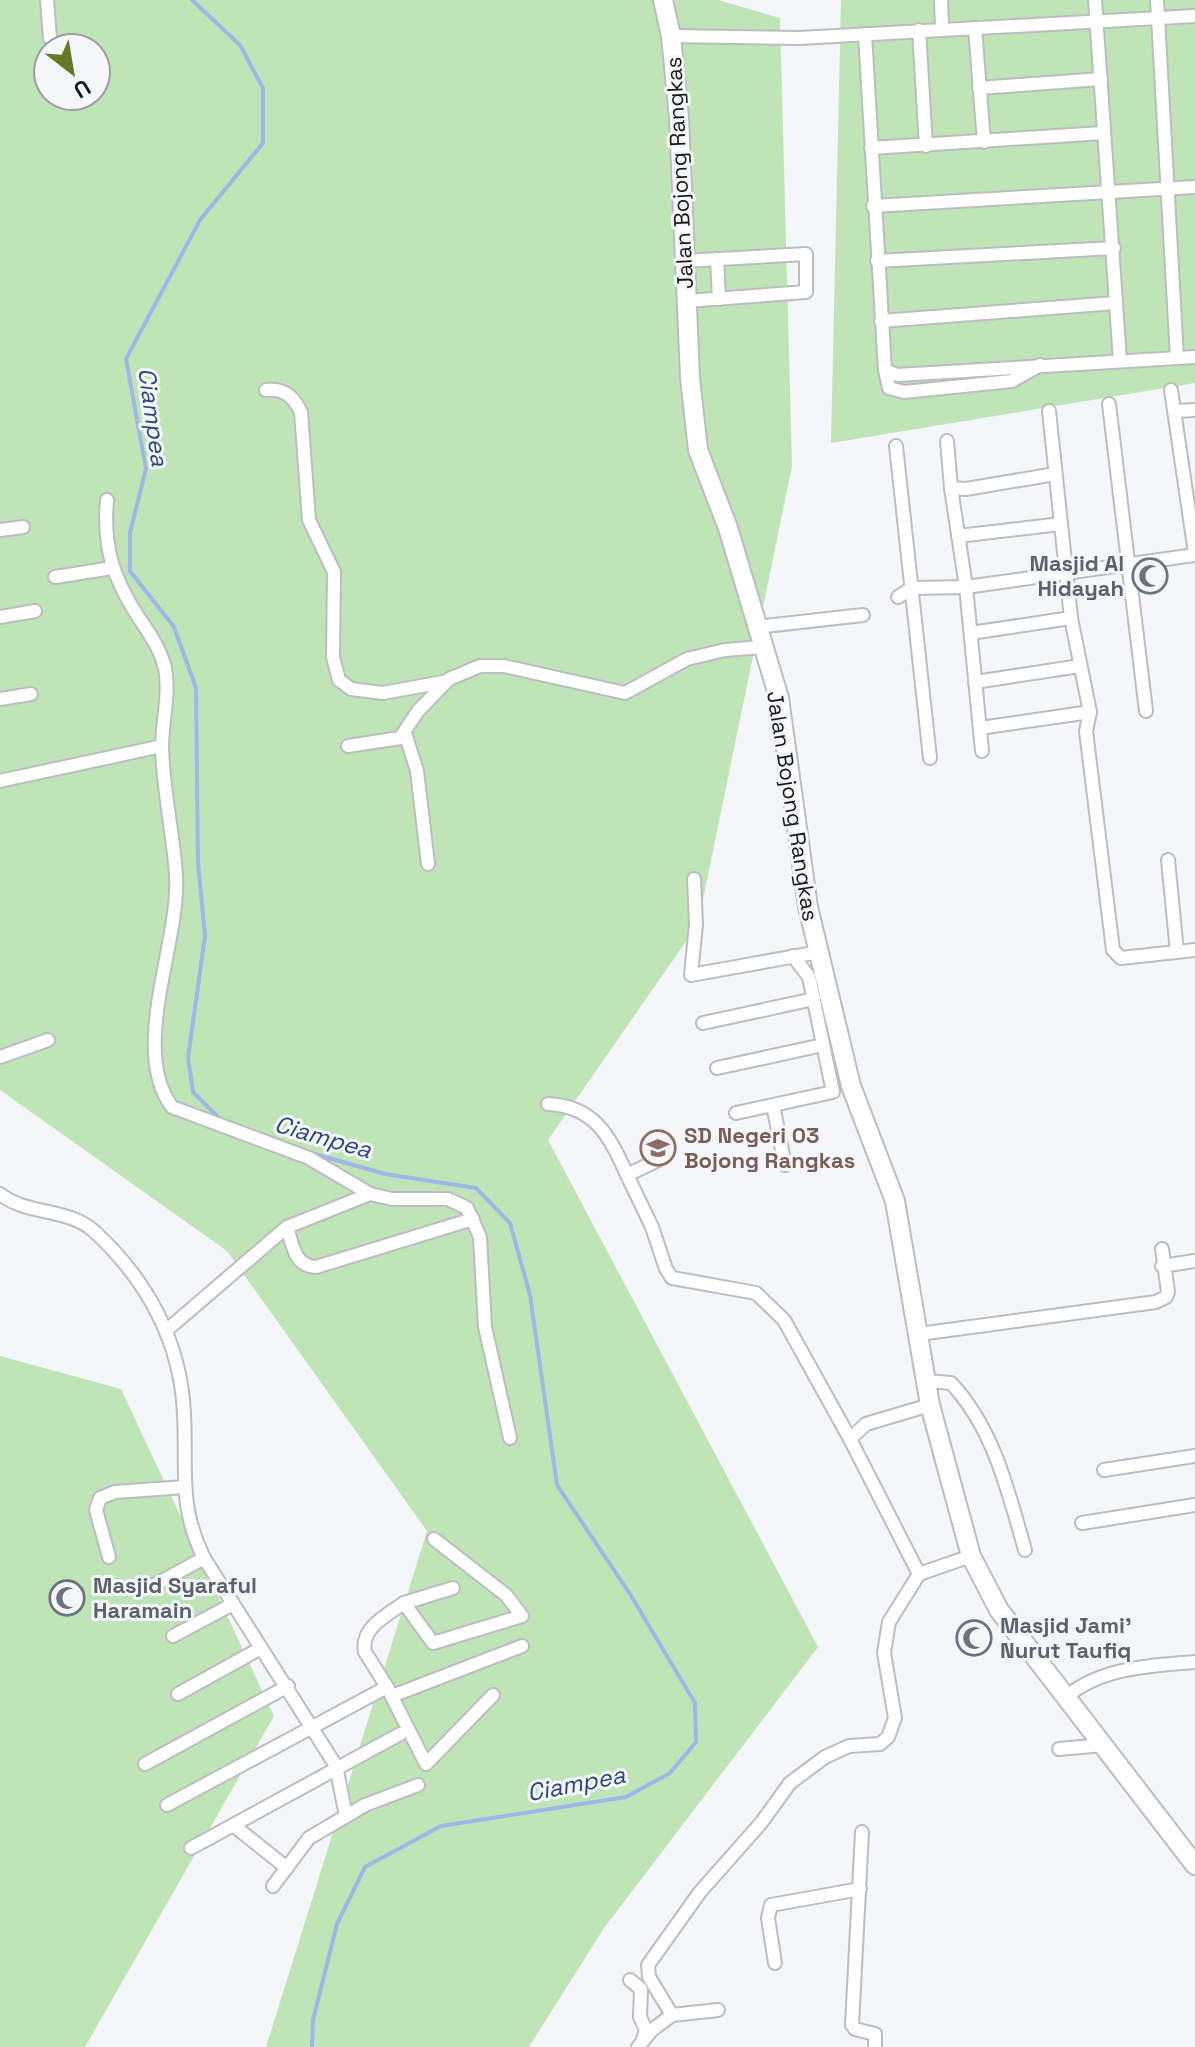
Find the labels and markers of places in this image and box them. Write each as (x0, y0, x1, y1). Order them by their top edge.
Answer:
place label: Masjid Al Hidayah (1030, 549, 1124, 602)
mosque icon: Masjid Al Hidayah (1131, 557, 1169, 595)
place label: SD Negeri 03 Bojong Rangkas (684, 1121, 855, 1174)
school or university icon: SD Negeri 03 Bojong Rangkas (639, 1129, 677, 1167)
place label: Masjid Syaraful Haramain (93, 1571, 257, 1624)
mosque icon: Masjid Syaraful Haramain (48, 1579, 86, 1617)
place label: Masjid Jami' Nurut Taufiq (1000, 1611, 1131, 1664)
mosque icon: Masjid Jami' Nurut Taufiq (955, 1619, 993, 1657)

